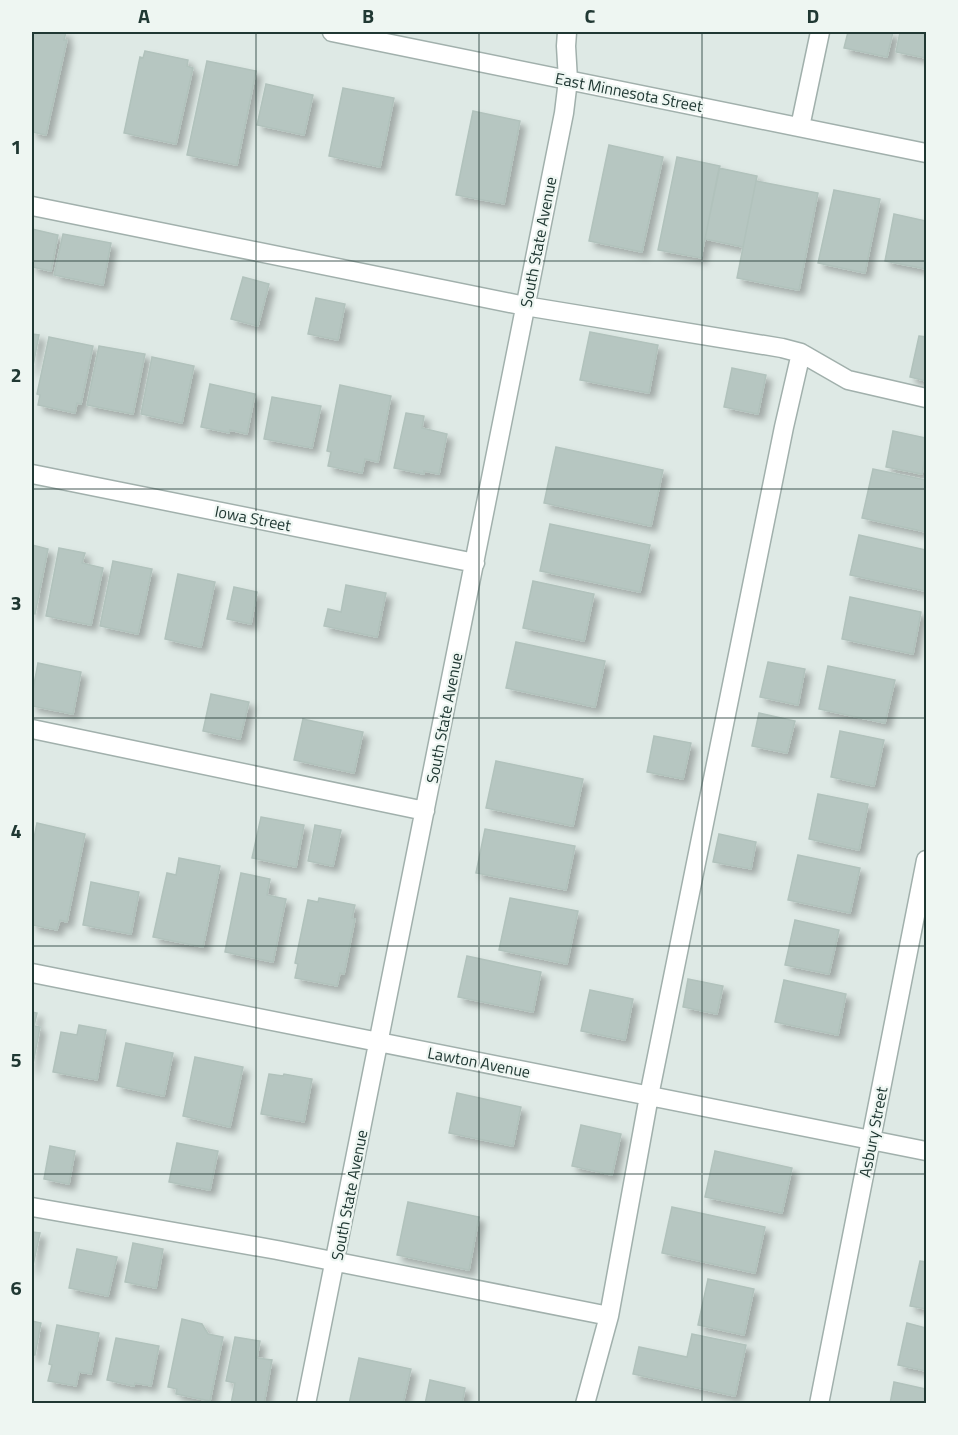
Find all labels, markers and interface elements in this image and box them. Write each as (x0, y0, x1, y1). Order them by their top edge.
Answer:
text: A (138, 0, 150, 31)
text: B (362, 0, 374, 31)
text: C (585, 0, 596, 31)
text: D (807, 0, 819, 31)
street label: East Minnesota Street (553, 66, 705, 118)
text: 1 (10, 131, 22, 162)
street label: South State Avenue (514, 175, 562, 309)
text: 2 (10, 359, 22, 390)
street label: Iowa Street (213, 499, 294, 537)
text: 3 (10, 587, 22, 618)
street label: South State Avenue (420, 651, 468, 785)
text: 4 (10, 815, 22, 846)
street label: Lawton Avenue (426, 1040, 532, 1084)
text: 5 (10, 1044, 22, 1075)
street label: Asbury Street (852, 1084, 894, 1179)
street label: South State Avenue (325, 1128, 373, 1262)
text: 6 (10, 1272, 22, 1303)

